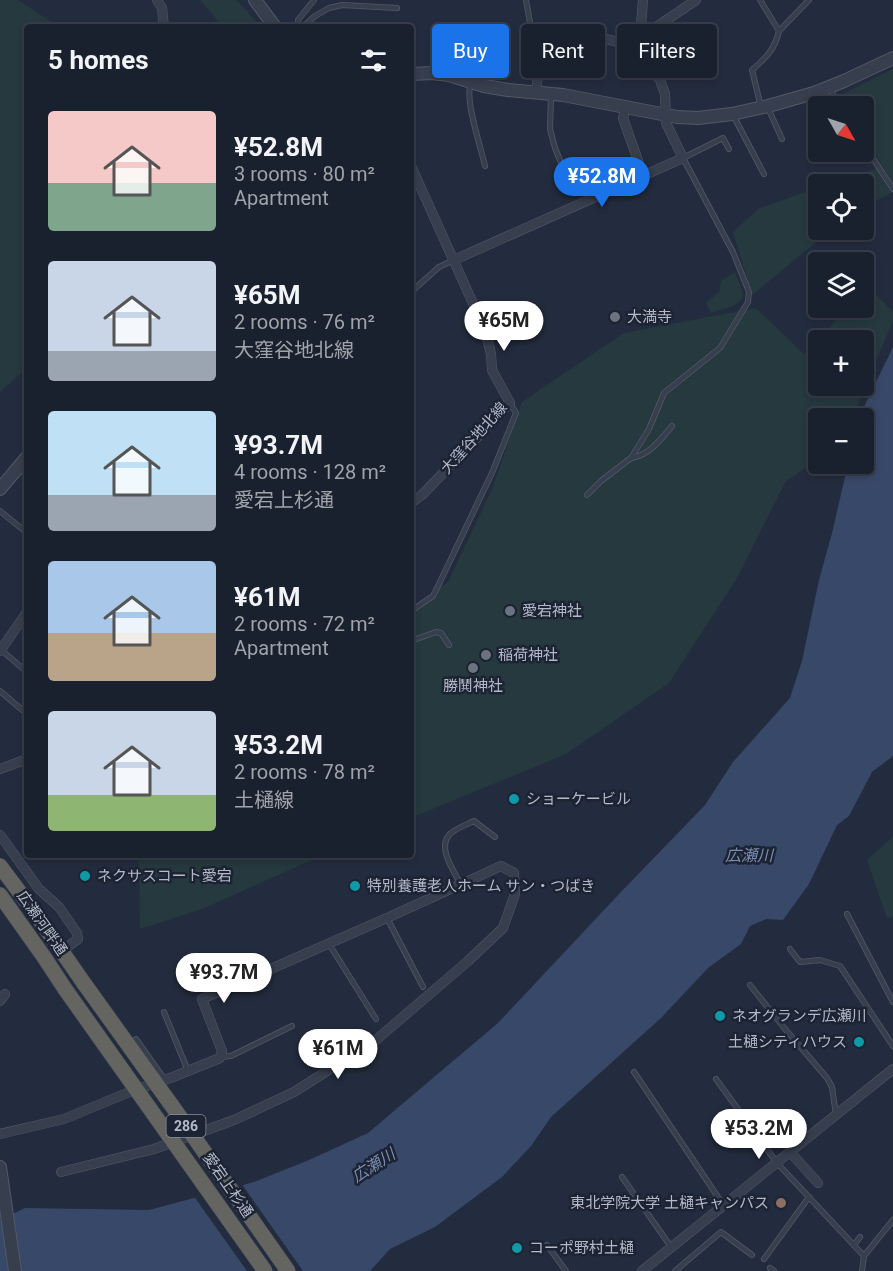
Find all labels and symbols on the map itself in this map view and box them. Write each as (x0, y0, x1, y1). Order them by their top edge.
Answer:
north arrow (808, 96, 874, 162)
pin: ¥52.8M (553, 157, 651, 208)
pin: ¥65M (468, 301, 540, 352)
place label: 大満寺 (627, 308, 672, 326)
marker: 大満寺 (608, 310, 622, 324)
street label: 大窪谷地北線 (437, 399, 511, 477)
place label: 愛宕神社 (522, 602, 582, 620)
marker: 愛宕神社 (503, 604, 517, 618)
place label: 稲荷神社 (498, 646, 558, 664)
marker: 稲荷神社 (479, 648, 493, 662)
marker: 勝鬨神社 (466, 661, 480, 675)
place label: 勝鬨神社 (443, 677, 503, 695)
place label: ショーケービル (526, 790, 631, 808)
marker: ショーケービル (507, 792, 521, 806)
water label: 広瀬川 (725, 846, 775, 865)
place label: ネクサスコート愛宕 (97, 867, 232, 885)
marker: ネクサスコート愛宕 (78, 869, 92, 883)
place label: 特別養護老人ホーム サン・つばき (367, 877, 595, 895)
marker: 特別養護老人ホーム サン・つばき (348, 879, 362, 893)
street label: 広瀬河畔通 (13, 887, 71, 959)
pin: ¥93.7M (175, 953, 273, 1004)
place label: ネオグランデ広瀬川 (732, 1007, 867, 1025)
marker: ネオグランデ広瀬川 (713, 1009, 727, 1023)
pin: ¥61M (302, 1029, 374, 1080)
place label: 土樋シティハウス (728, 1033, 847, 1051)
marker: 土樋シティハウス (852, 1035, 866, 1049)
pin: ¥53.2M (710, 1109, 808, 1160)
road number: 286 (166, 1115, 206, 1137)
water label: 広瀬川 (348, 1143, 400, 1186)
street label: 愛宕上杉通 (199, 1149, 257, 1221)
place label: 東北学院大学 土樋キャンパス (570, 1194, 769, 1212)
marker: 東北学院大学 土樋キャンパス (774, 1196, 788, 1210)
place label: コーポ野村土樋 (529, 1239, 634, 1257)
marker: コーポ野村土樋 (510, 1241, 524, 1255)

